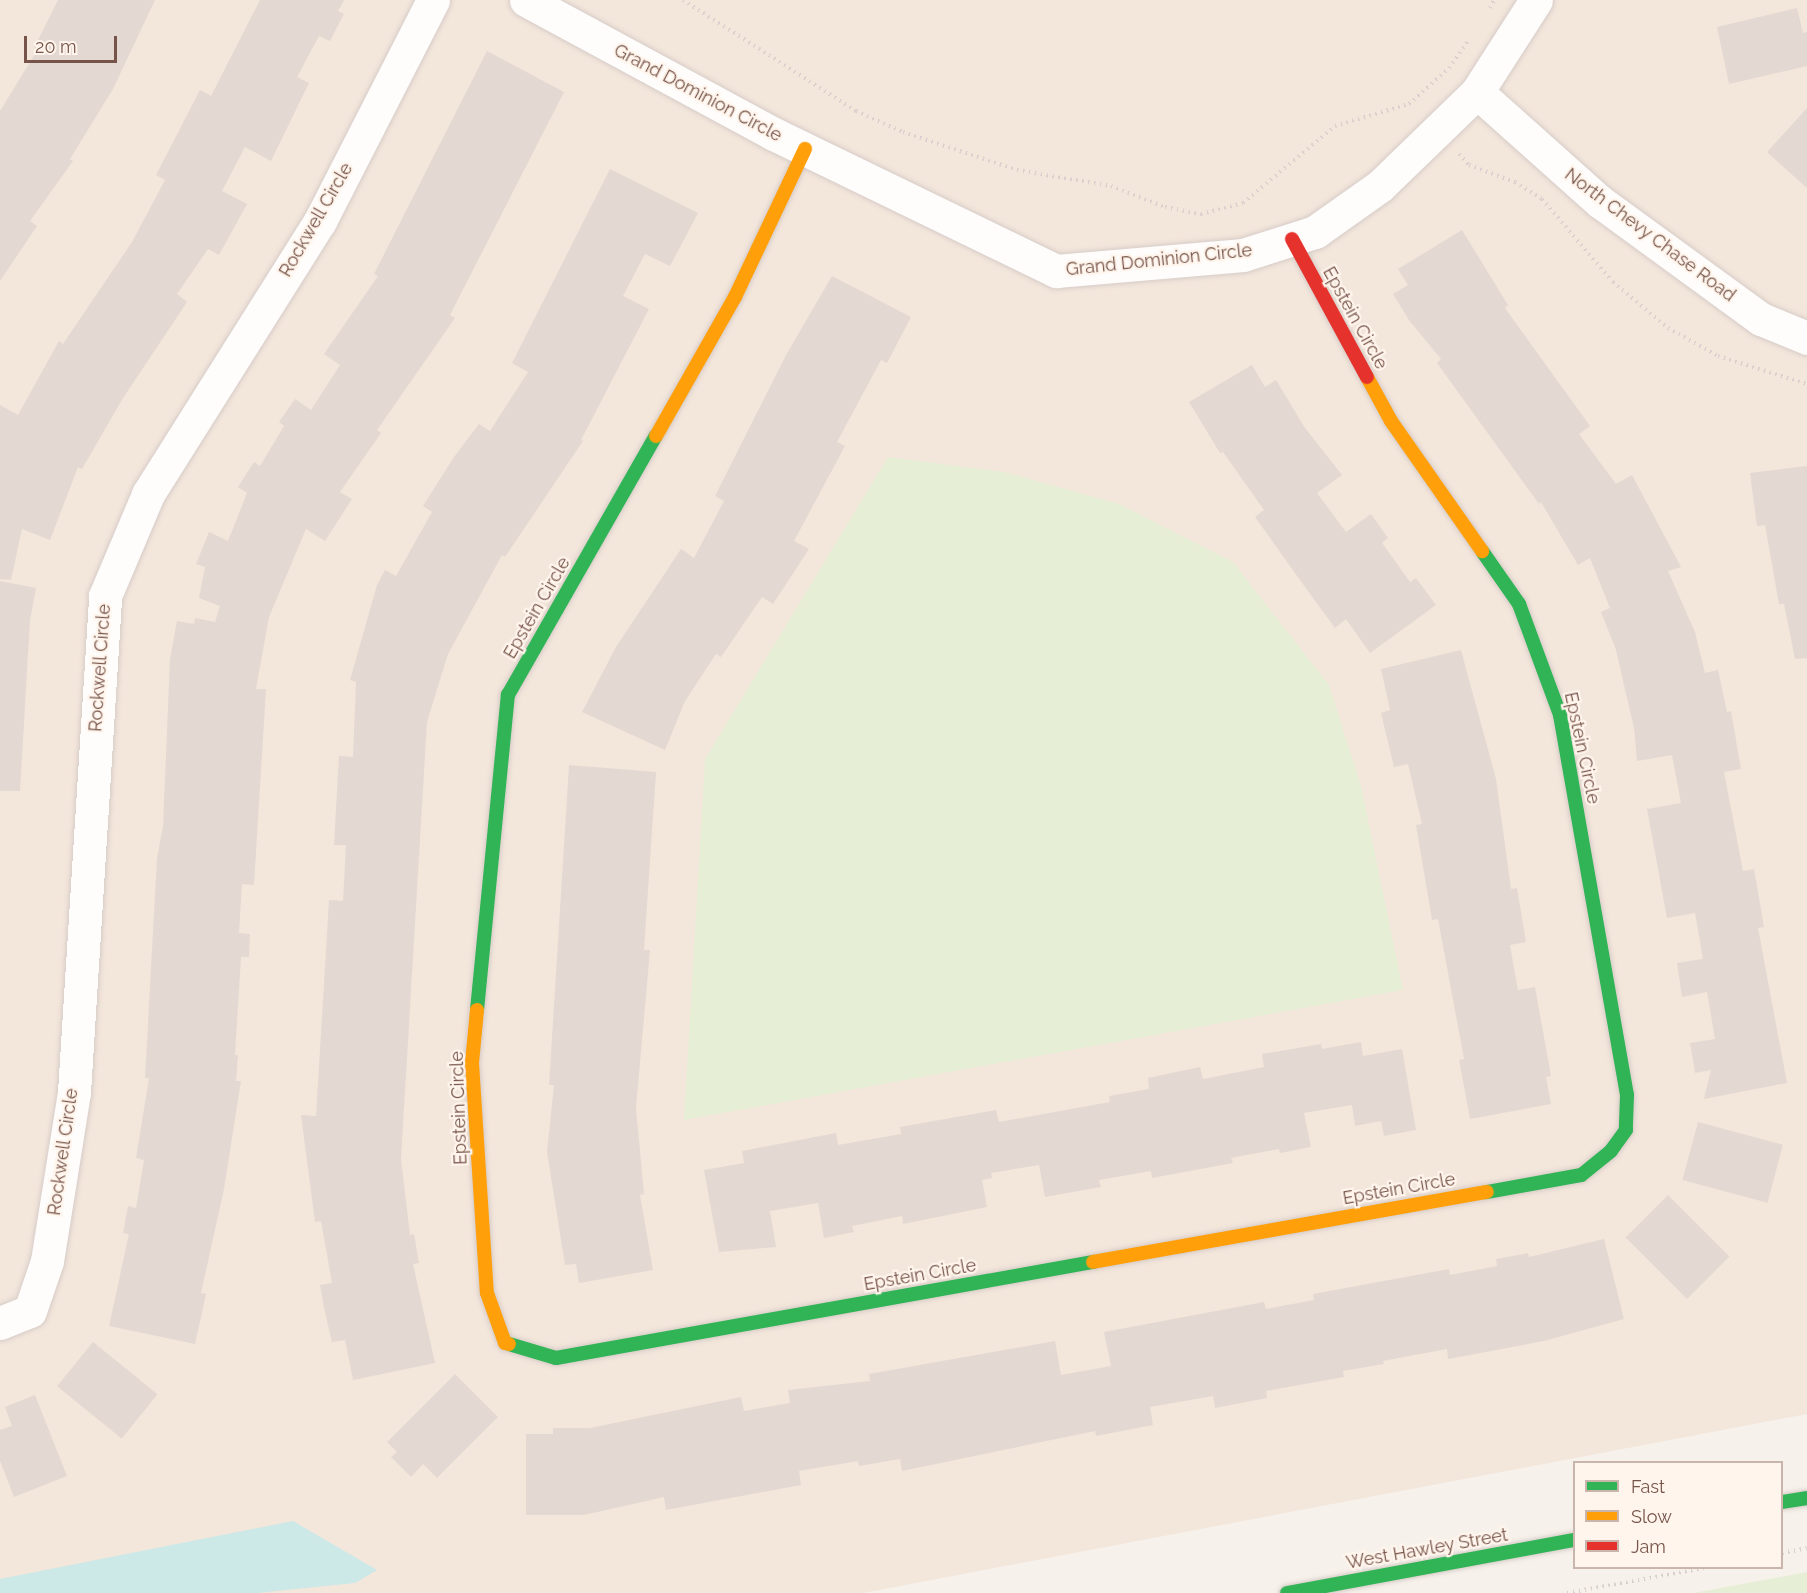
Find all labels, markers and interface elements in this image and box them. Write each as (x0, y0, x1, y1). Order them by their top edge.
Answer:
scale bar (27, 24, 120, 62)
text: 20 m (35, 36, 77, 57)
street label: Grand Dominion Circle (610, 40, 786, 146)
street label: Rockwell Circle (275, 159, 357, 281)
street label: North Chevy Chase Road (1560, 164, 1740, 306)
street label: Grand Dominion Circle (1065, 239, 1253, 281)
street label: Epstein Circle (1318, 263, 1392, 373)
street label: Epstein Circle (499, 553, 575, 663)
street label: Rockwell Circle (85, 603, 115, 733)
street label: Epstein Circle (1560, 690, 1604, 806)
street label: Epstein Circle (446, 1051, 472, 1165)
street label: Rockwell Circle (43, 1087, 83, 1217)
street label: Epstein Circle (1341, 1168, 1457, 1210)
street label: Epstein Circle (862, 1254, 978, 1296)
legend (1573, 1461, 1783, 1569)
text: Fast (1631, 1476, 1665, 1497)
text: Slow (1631, 1506, 1672, 1527)
street label: West Hawley Street (1344, 1524, 1510, 1574)
text: Jam (1631, 1536, 1666, 1557)

